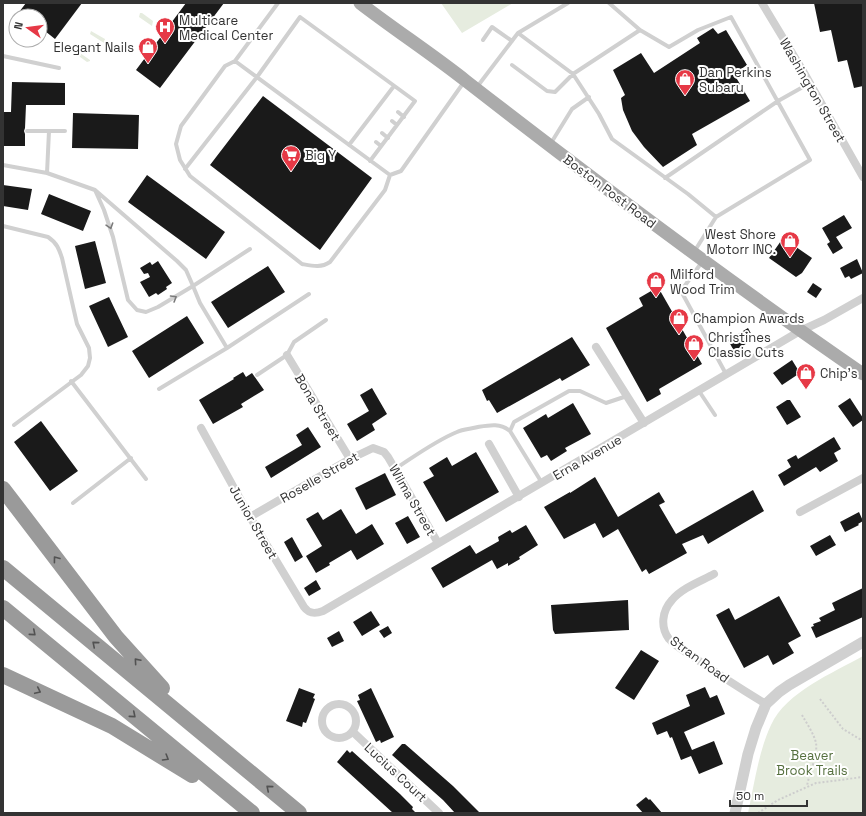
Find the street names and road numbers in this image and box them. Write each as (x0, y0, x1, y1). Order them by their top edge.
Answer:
street label: Washington Street (776, 35, 849, 146)
street label: Boston Post Road (560, 151, 660, 232)
street label: Bona Street (291, 371, 344, 444)
street label: Erna Avenue (550, 431, 625, 484)
street label: Roselle Street (277, 448, 362, 507)
street label: Wilma Street (385, 462, 440, 539)
street label: Junior Street (226, 482, 282, 562)
street label: Stran Road (667, 632, 733, 687)
street label: Lucius Court (361, 739, 430, 806)

